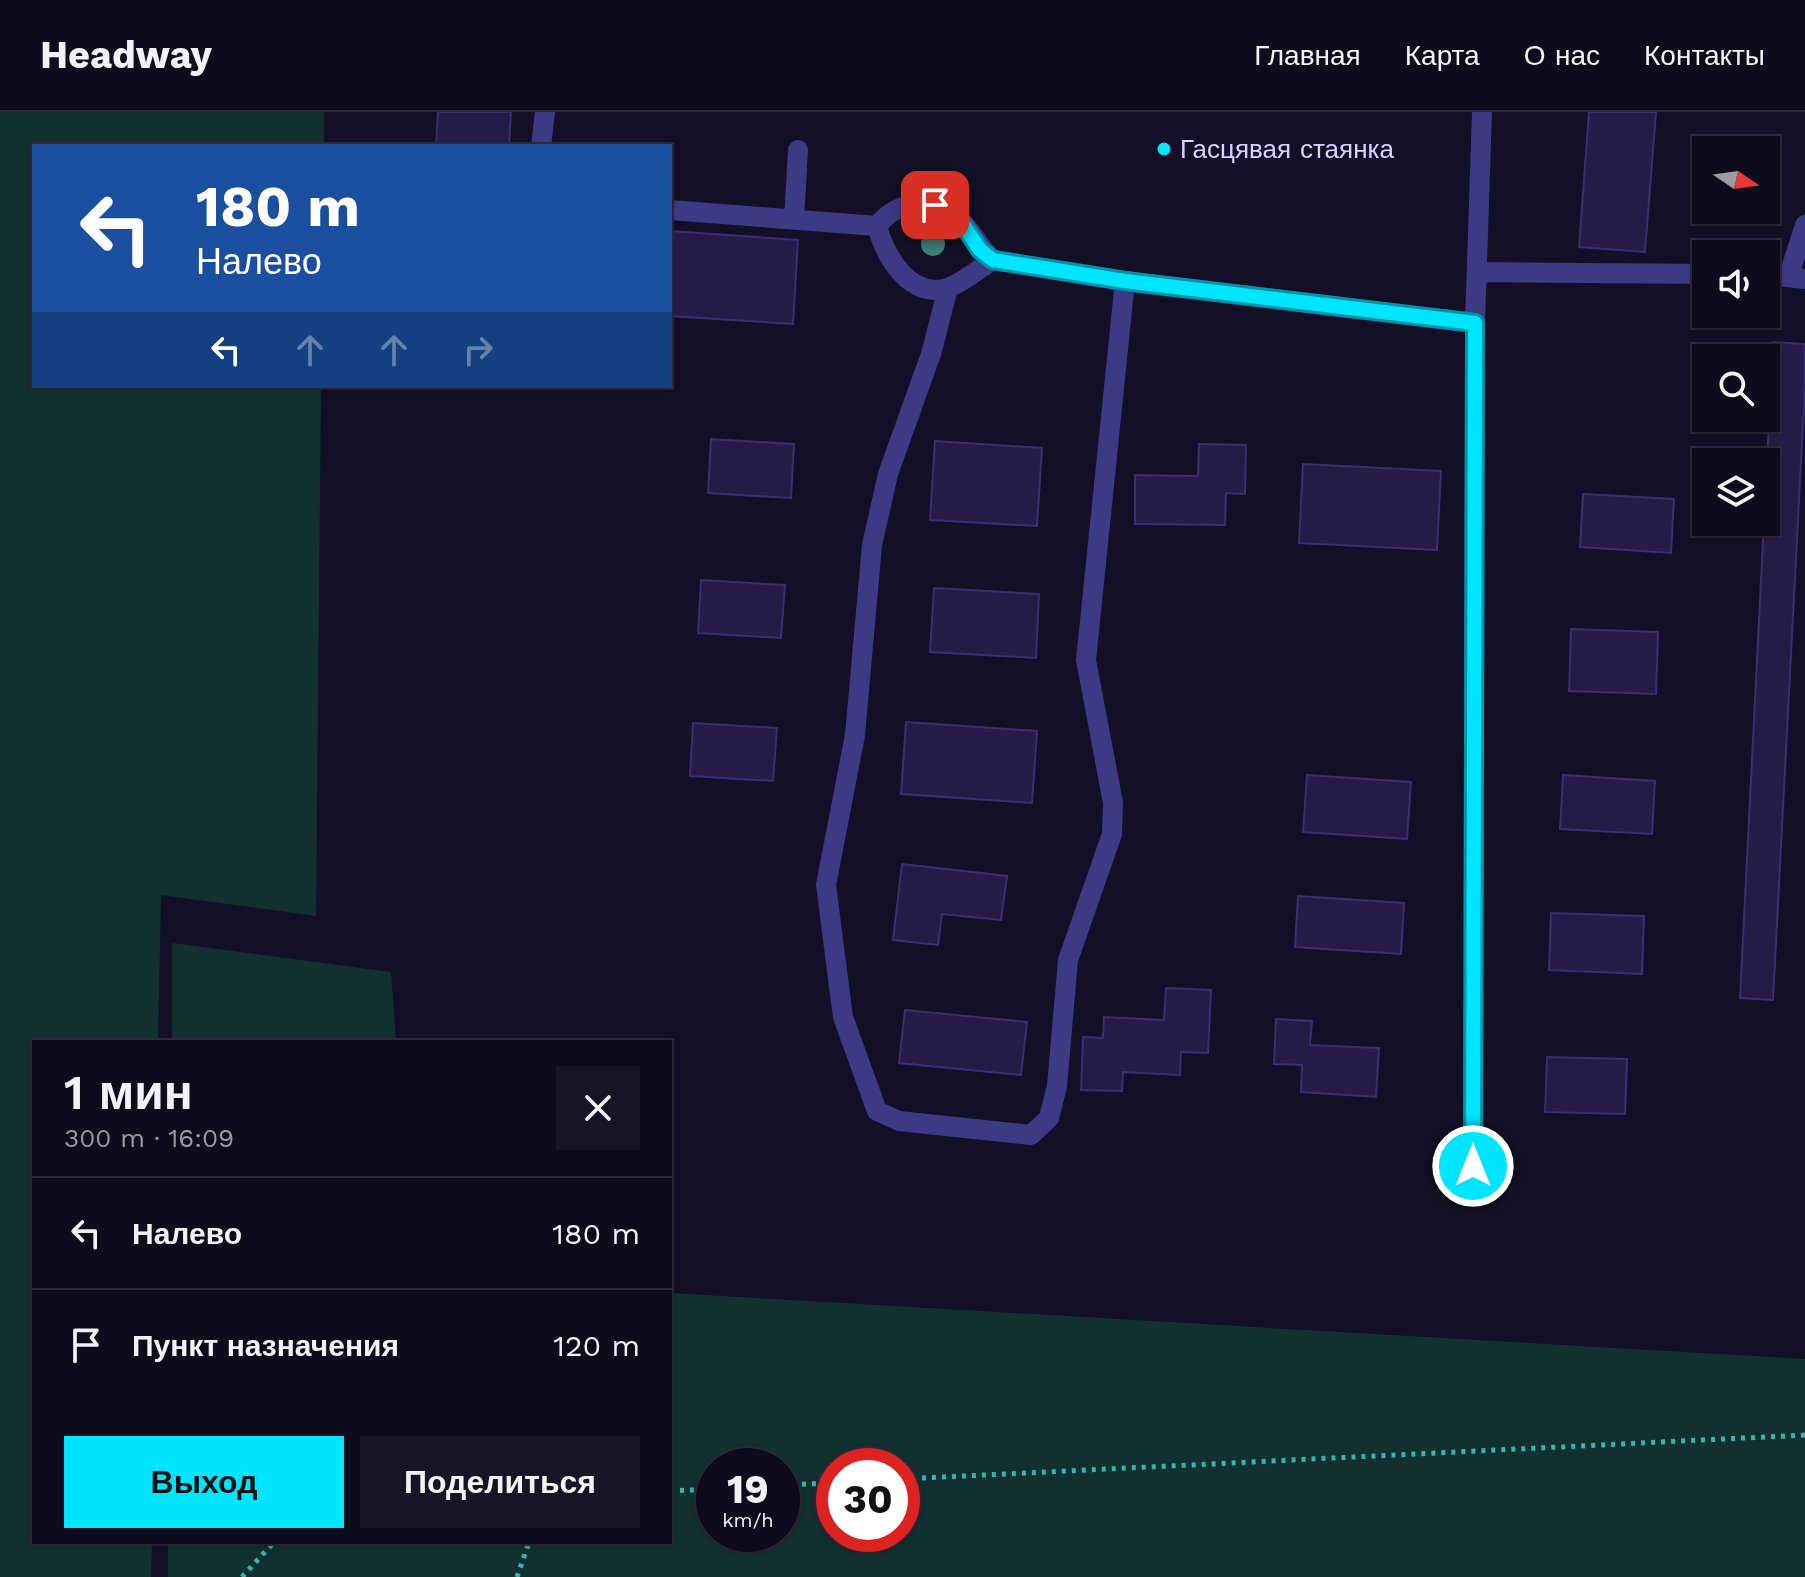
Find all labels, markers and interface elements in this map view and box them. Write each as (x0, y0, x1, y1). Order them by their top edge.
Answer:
text: Headway (40, 33, 212, 77)
text: Главная (1254, 39, 1361, 72)
text: Карта (1405, 39, 1480, 72)
text: О нас (1524, 39, 1600, 72)
text: Контакты (1644, 39, 1765, 72)
place label: Гасцявая стаянка (1180, 134, 1394, 164)
north arrow (1692, 136, 1780, 224)
map controls (1692, 136, 1780, 536)
marker: Гасцявая стаянка (1155, 140, 1173, 158)
pin (901, 171, 969, 239)
text: 180 m (196, 174, 360, 240)
icon: left (64, 176, 168, 280)
icon: arrive (913, 183, 957, 227)
button: sound (1692, 240, 1780, 328)
text: Налево (196, 241, 322, 283)
icon: left (204, 328, 248, 372)
icon: ahead (288, 328, 332, 372)
icon: ahead (372, 328, 416, 372)
icon: right (456, 328, 500, 372)
button: search (1692, 344, 1780, 432)
button: layers (1692, 448, 1780, 536)
text: 1 мин (64, 1064, 193, 1121)
button: close (556, 1066, 640, 1150)
text: 300 m · 16:09 (64, 1123, 234, 1153)
position arrow (1431, 1124, 1515, 1208)
icon: left (64, 1211, 108, 1255)
text: Налево (132, 1216, 242, 1251)
text: 180 m (552, 1216, 640, 1251)
icon: arrive (64, 1323, 108, 1367)
text: Пункт назначения (132, 1328, 399, 1363)
text: 120 m (553, 1328, 640, 1363)
button: Выход (64, 1436, 344, 1528)
button: Поделиться (360, 1436, 640, 1528)
speed limit sign: 30 (816, 1448, 920, 1552)
text: 19 (727, 1466, 769, 1513)
text: km/h (722, 1508, 774, 1532)

